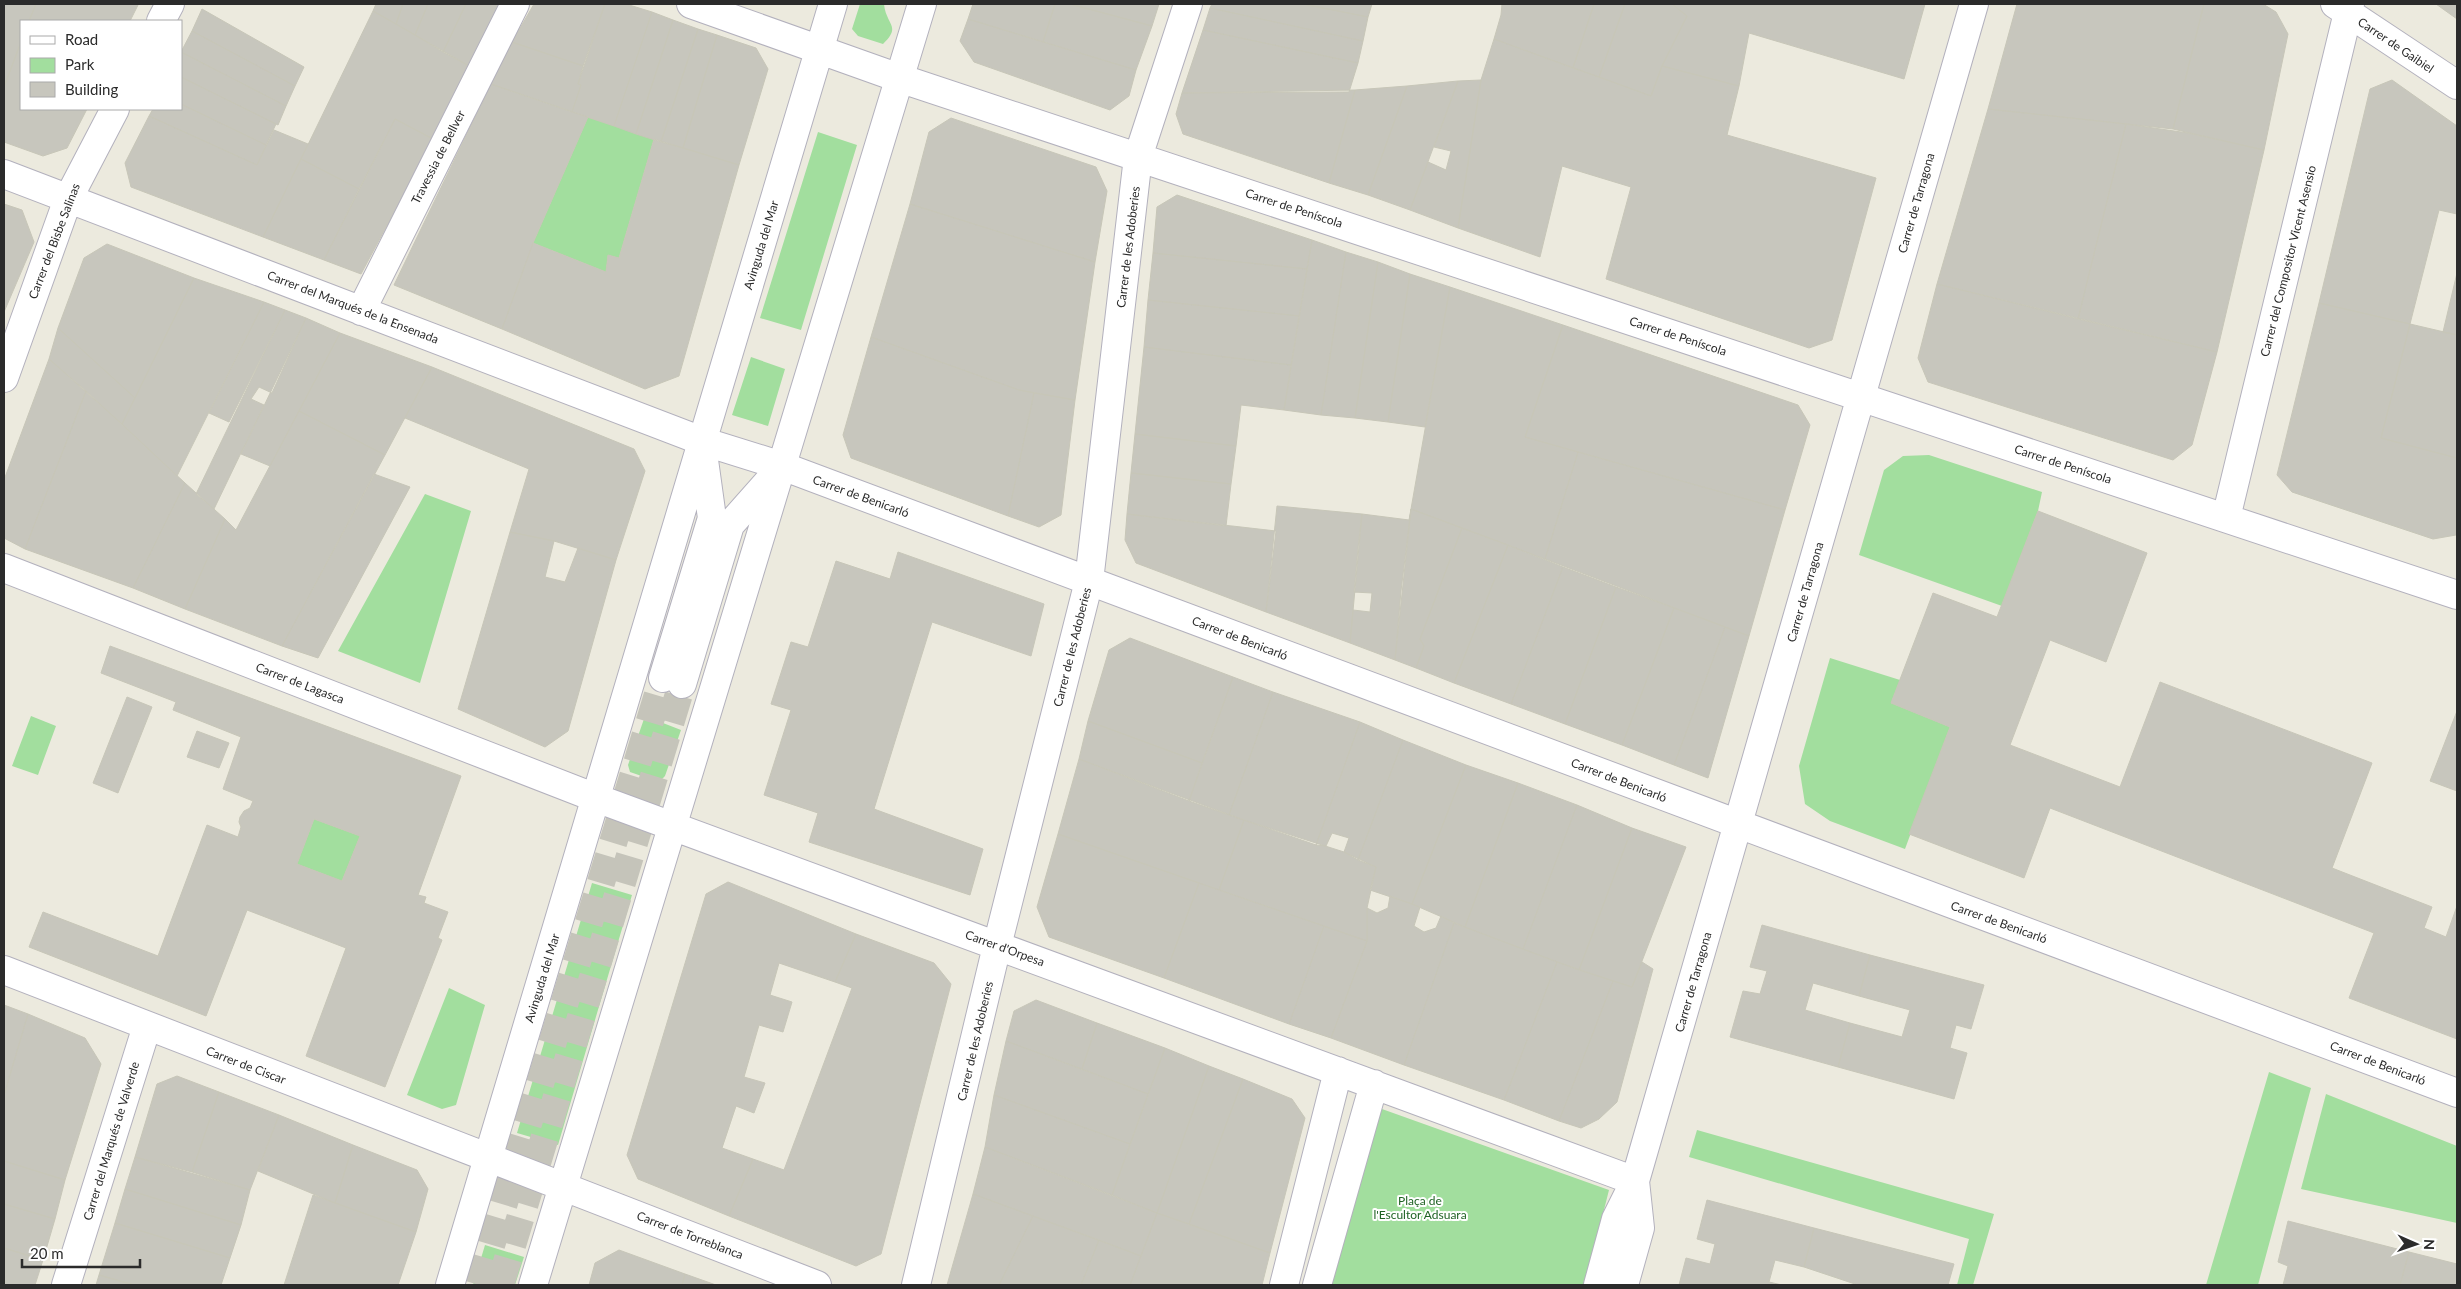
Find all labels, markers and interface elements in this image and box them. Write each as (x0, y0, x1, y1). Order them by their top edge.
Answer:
street label: Carrer de Gaibiel (2355, 14, 2437, 76)
legend (20, 20, 182, 110)
text: Road (65, 30, 98, 48)
text: Park (65, 55, 95, 73)
text: Building (65, 80, 118, 98)
street label: Travessia de Bellver (408, 107, 468, 206)
street label: Carrer de Tarragona (1895, 151, 1938, 255)
street label: Carrer del Compositor Vicent Asensio (2257, 164, 2319, 358)
street label: Carrer del Bisbe Salinas (25, 181, 83, 301)
street label: Carrer de les Adoberies (1113, 185, 1143, 309)
street label: Carrer de Peníscola (1243, 185, 1345, 231)
street label: Avinguda del Mar (740, 198, 782, 291)
street label: Carrer del Marqués de la Ensenada (265, 267, 441, 347)
street label: Carrer de Peníscola (1627, 313, 1729, 359)
street label: Carrer de Peníscola (2012, 441, 2114, 487)
street label: Carrer de Benicarló (811, 472, 911, 520)
street label: Carrer de Tarragona (1784, 540, 1827, 644)
street label: Carrer de les Adoberies (1050, 586, 1094, 708)
street label: Carrer de Benicarló (1190, 613, 1290, 663)
street label: Carrer de Lagasca (254, 659, 346, 707)
street label: Carrer de Benicarló (1569, 755, 1669, 805)
street label: Carrer de Benicarló (1949, 898, 2049, 946)
street label: Carrer d'Orpesa (963, 927, 1047, 969)
street label: Carrer de Tarragona (1672, 930, 1715, 1034)
street label: Avinguda del Mar (521, 931, 563, 1024)
street label: Carrer de les Adoberies (954, 980, 996, 1102)
street label: Carrer de Benicarló (2328, 1038, 2428, 1088)
street label: Carrer de Ciscar (204, 1043, 289, 1087)
street label: Carrer del Marqués de Valverde (80, 1060, 142, 1222)
park label: Plaça de l'Escultor Adsuara (1373, 1193, 1467, 1222)
street label: Carrer de Torreblanca (635, 1208, 745, 1262)
north arrow (2391, 1219, 2441, 1269)
scale bar (22, 1236, 140, 1268)
text: N (2421, 1239, 2438, 1250)
text: 20 m (30, 1244, 64, 1262)

